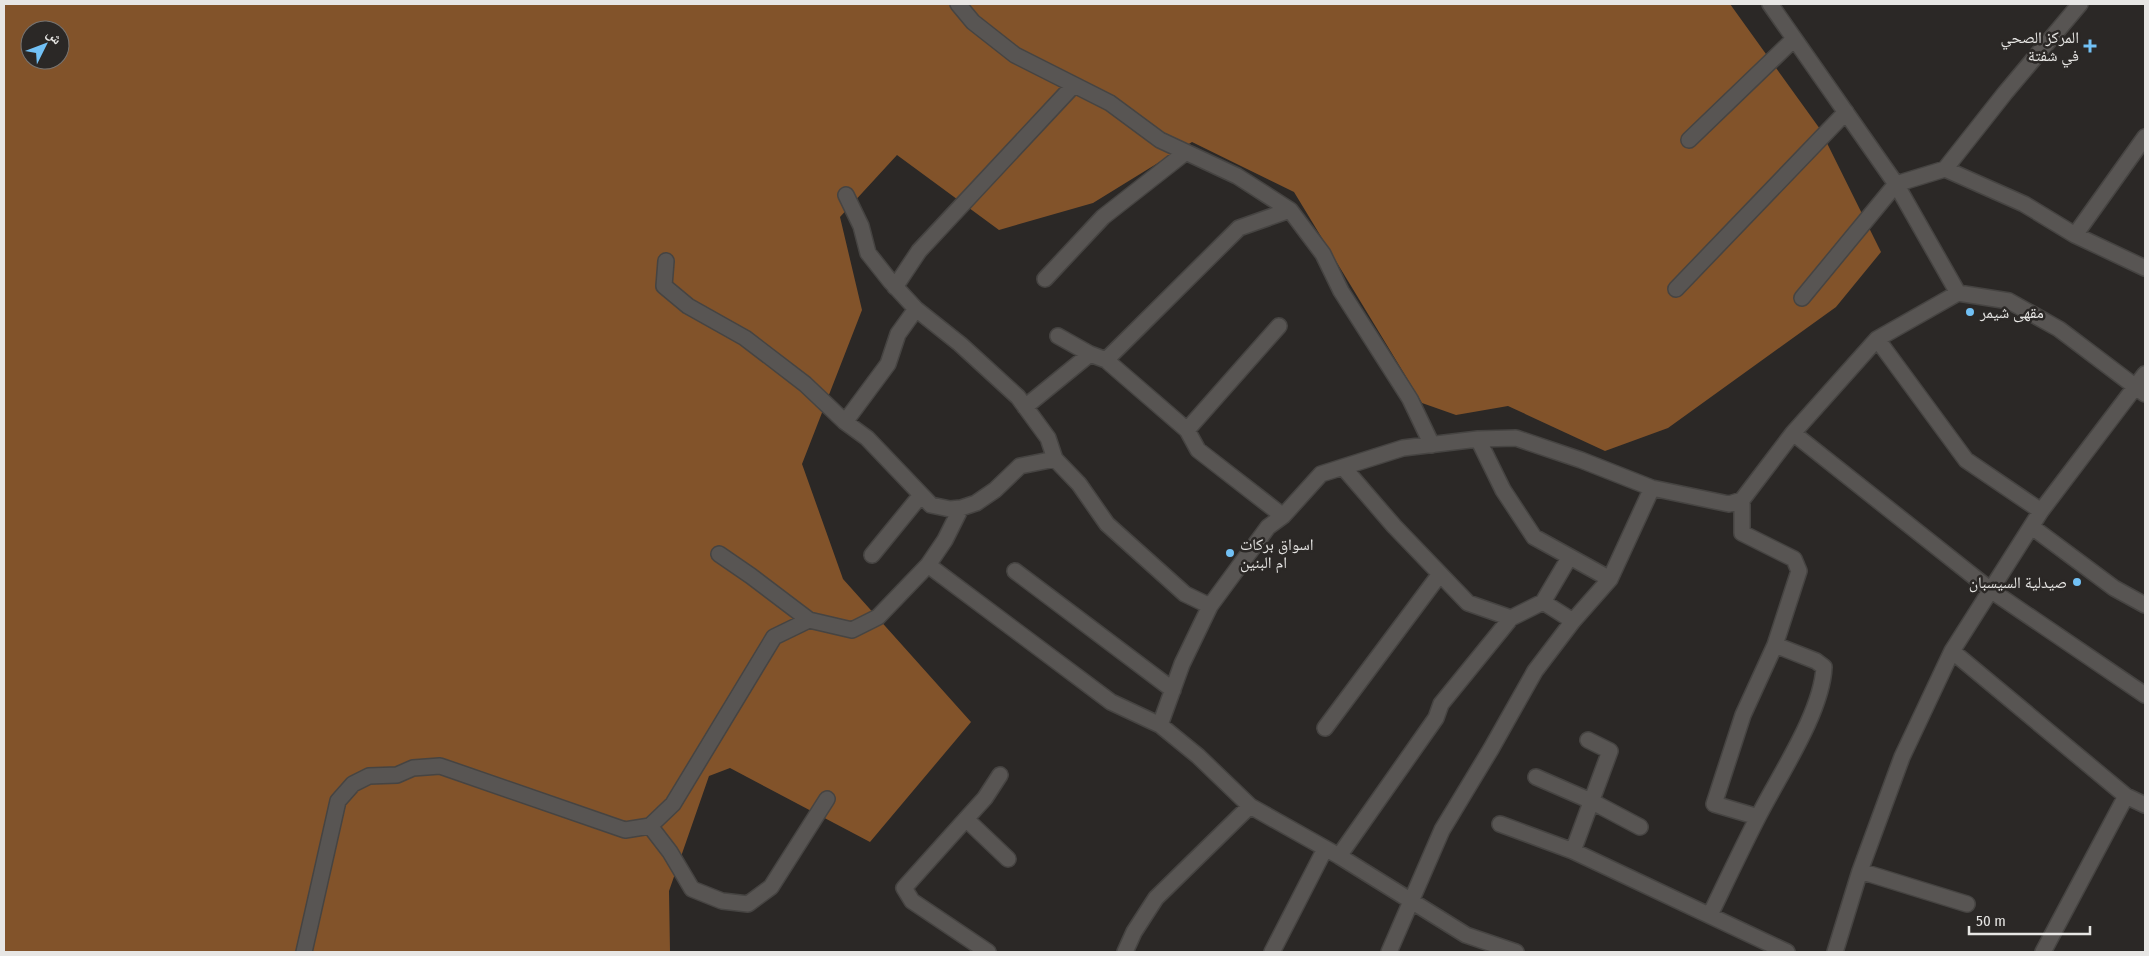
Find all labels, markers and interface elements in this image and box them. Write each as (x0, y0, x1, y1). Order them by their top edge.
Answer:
north arrow (20, 20, 70, 70)
text: ش (43, 25, 66, 48)
place label: المركز الصحي في شفتة (2001, 28, 2079, 68)
marker: المركز الصحي في شفتة (2083, 39, 2097, 53)
place label: مقهى شيمر (1979, 303, 2044, 323)
marker: مقهى شيمر (1964, 306, 1976, 318)
place label: اسواق بركات ام البنين (1240, 535, 1314, 573)
marker: اسواق بركات ام البنين (1224, 547, 1236, 559)
place label: صيدلية السيسبان (1969, 573, 2067, 593)
marker: صيدلية السيسبان (2071, 576, 2083, 588)
scale bar (1969, 904, 2090, 936)
text: 50 m (1976, 912, 2006, 930)

